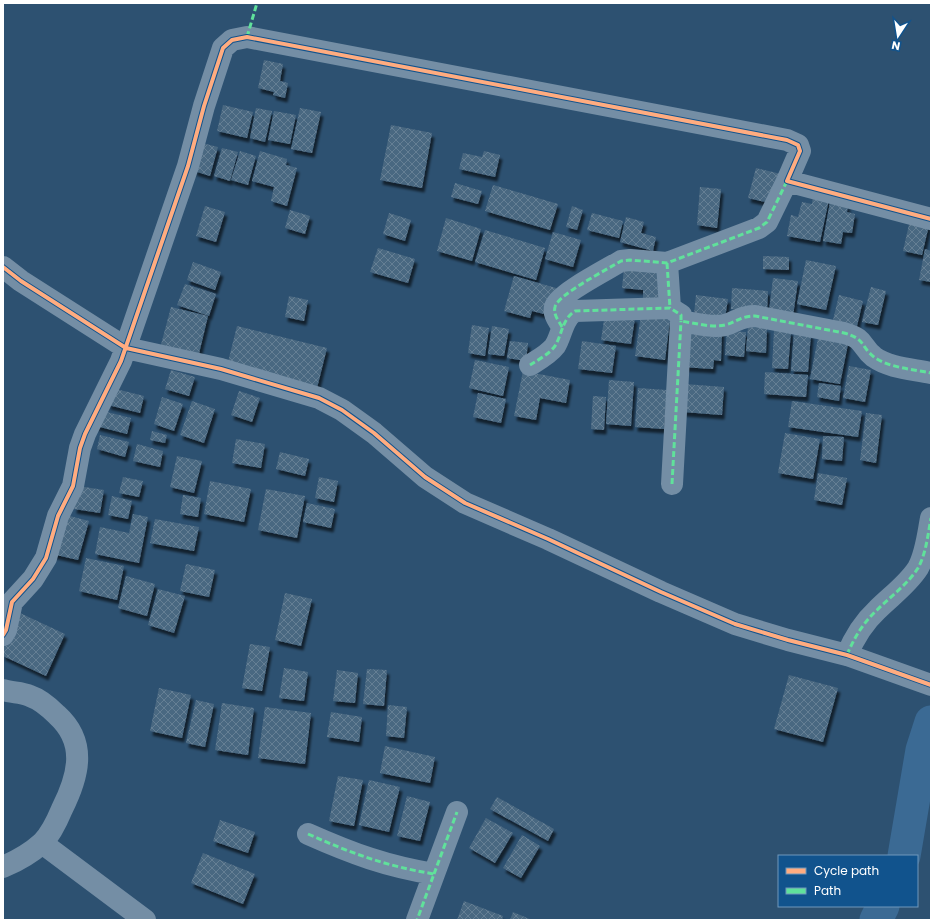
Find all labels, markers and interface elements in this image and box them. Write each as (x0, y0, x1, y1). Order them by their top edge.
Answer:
north arrow (878, 16, 918, 56)
text: N (890, 37, 902, 54)
legend (778, 855, 918, 907)
text: Cycle path (814, 862, 879, 879)
text: Path (814, 882, 841, 899)

